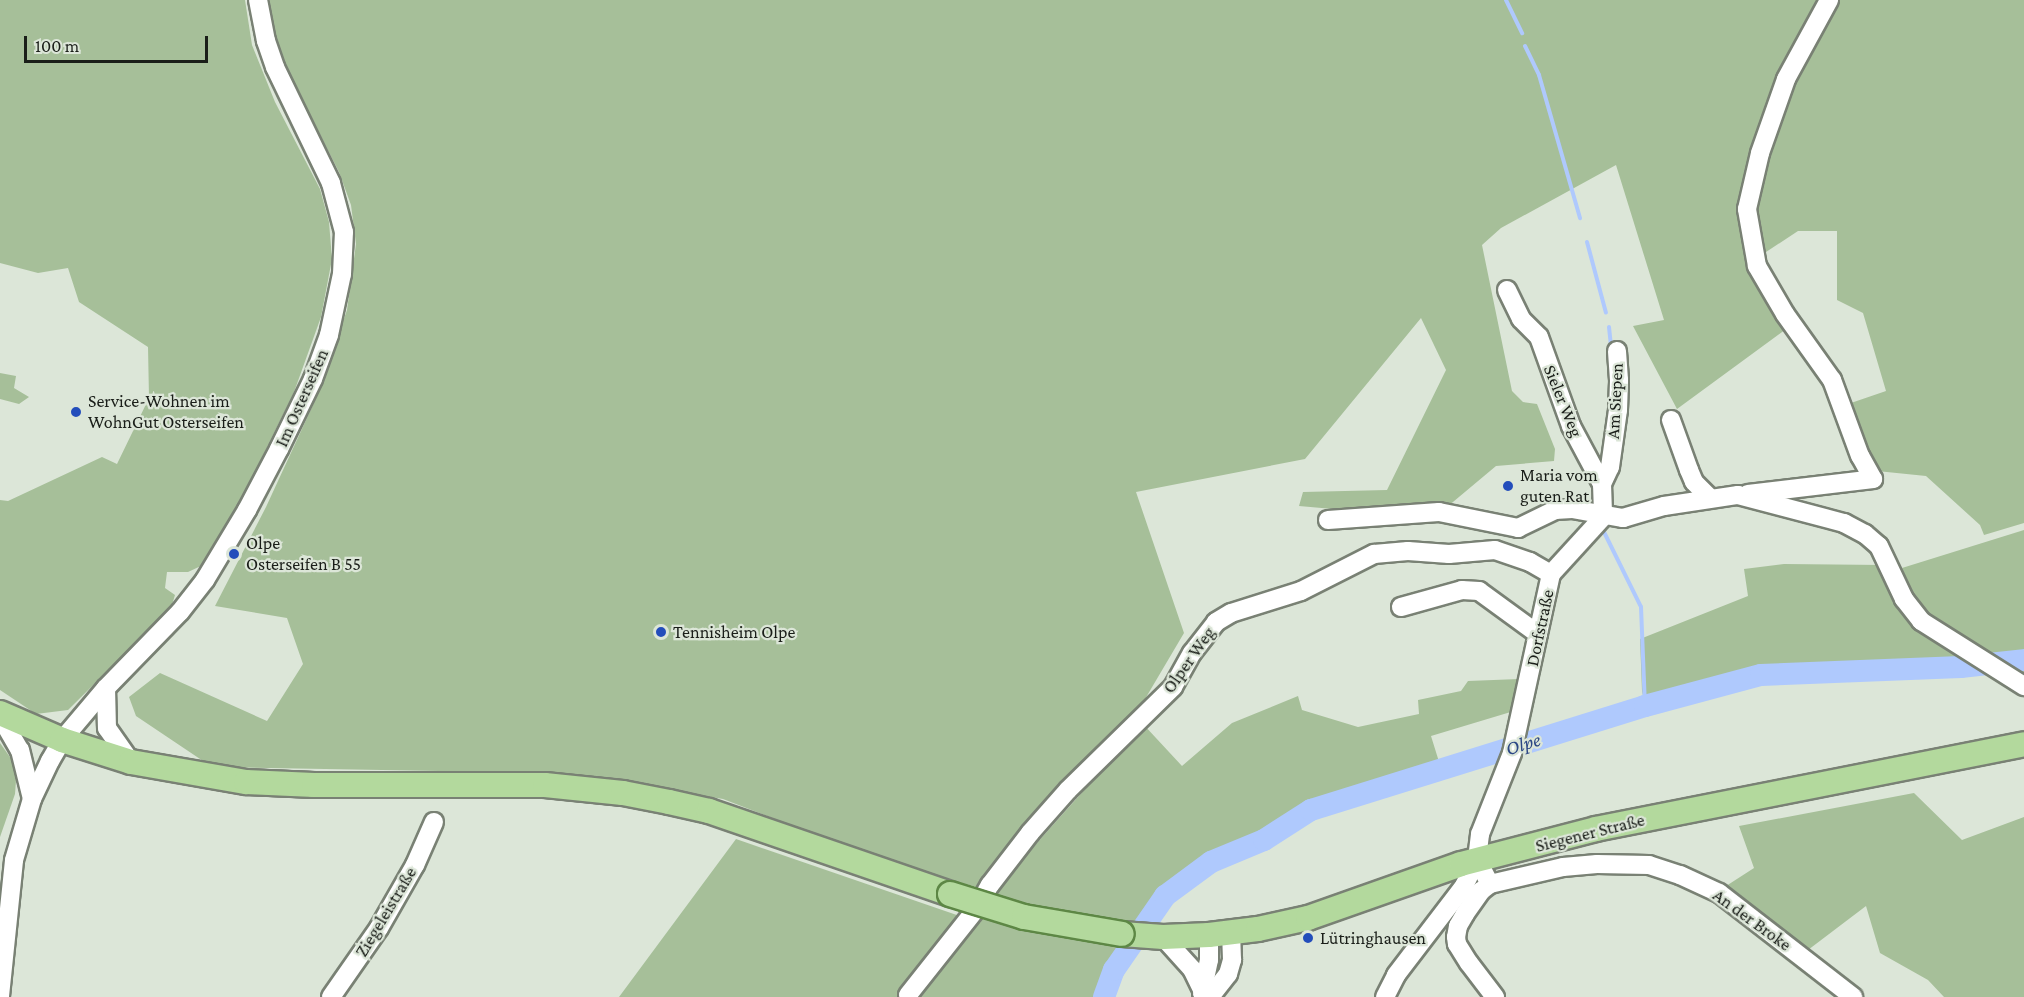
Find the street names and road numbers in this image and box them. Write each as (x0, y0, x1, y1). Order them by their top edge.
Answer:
street label: Im Osterseifen (271, 346, 333, 450)
street label: Sieler Weg (1539, 362, 1587, 440)
street label: Am Siepen (1602, 362, 1628, 440)
street label: Dorfstraße (1521, 588, 1559, 668)
street label: Olper Weg (1158, 623, 1220, 697)
street label: Siegener Straße (1533, 809, 1647, 857)
street label: Ziegeleistraße (351, 863, 421, 961)
street label: An der Broke (1709, 884, 1795, 956)

